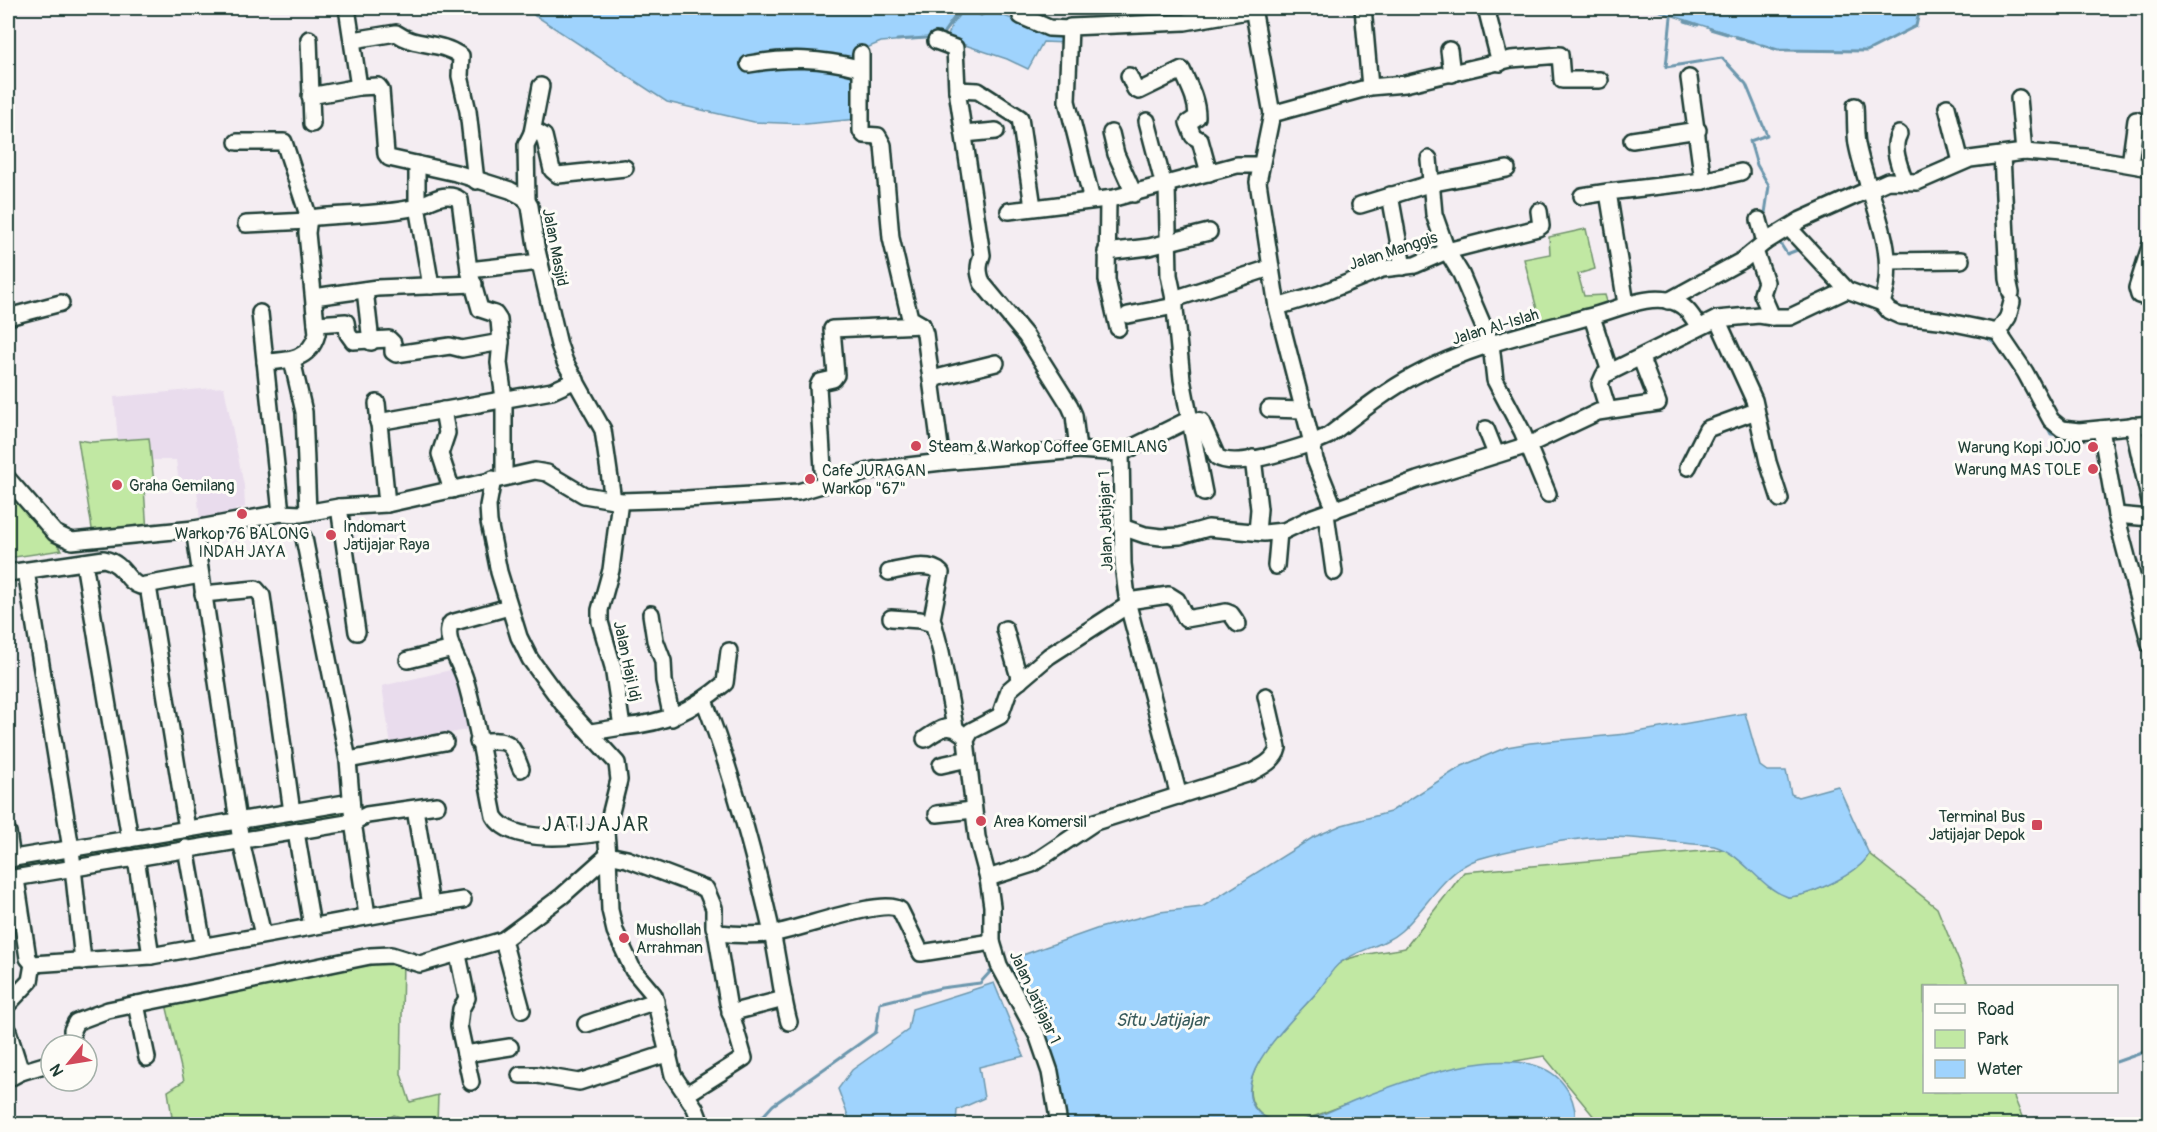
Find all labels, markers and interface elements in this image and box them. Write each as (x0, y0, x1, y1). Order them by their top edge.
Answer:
street label: Jalan Masjid (538, 207, 572, 288)
street label: Jalan Manggis (1346, 227, 1440, 275)
street label: Jalan Al-Islah (1449, 304, 1541, 350)
place label: Steam & Warkop Coffee GEMILANG (928, 437, 1168, 457)
place label: Warung Kopi JOJO (1958, 438, 2081, 458)
marker: Steam & Warkop Coffee GEMILANG (909, 439, 923, 453)
marker: Warung Kopi JOJO (2086, 440, 2100, 454)
place label: Warung MAS TOLE (1954, 460, 2081, 480)
place label: Cafe JURAGAN Warkop "67" (822, 461, 926, 499)
marker: Warung MAS TOLE (2086, 462, 2100, 476)
street label: Jalan Jatijajar 1 (1094, 470, 1118, 571)
marker: Cafe JURAGAN Warkop "67" (803, 472, 817, 486)
place label: Graha Gemilang (129, 476, 234, 496)
marker: Graha Gemilang (110, 478, 124, 492)
marker: Warkop 76 BALONG INDAH JAYA (235, 507, 249, 521)
place label: Indomart Jatijajar Raya (343, 517, 430, 555)
place label: Warkop 76 BALONG INDAH JAYA (175, 524, 309, 562)
marker: Indomart Jatijajar Raya (324, 528, 338, 542)
street label: Jalan Haji Idj (609, 619, 645, 703)
place label: Terminal Bus Jatijajar Depok (1929, 807, 2025, 845)
district label: JATIJAJAR (542, 812, 650, 837)
place label: Area Komersil (993, 812, 1087, 832)
marker: Area Komersil (974, 814, 988, 828)
marker: Terminal Bus Jatijajar Depok (2030, 818, 2044, 832)
place label: Mushollah Arrahman (636, 920, 703, 958)
marker: Mushollah Arrahman (617, 931, 631, 945)
street label: Jalan Jatijajar 1 (1005, 948, 1065, 1047)
legend (1923, 985, 2118, 1093)
text: Road (1977, 998, 2014, 1021)
water label: Situ Jatijajar (1116, 1009, 1211, 1032)
text: Park (1977, 1028, 2009, 1051)
north arrow (39, 1033, 99, 1093)
text: Water (1977, 1058, 2023, 1081)
text: N (45, 1060, 68, 1080)

